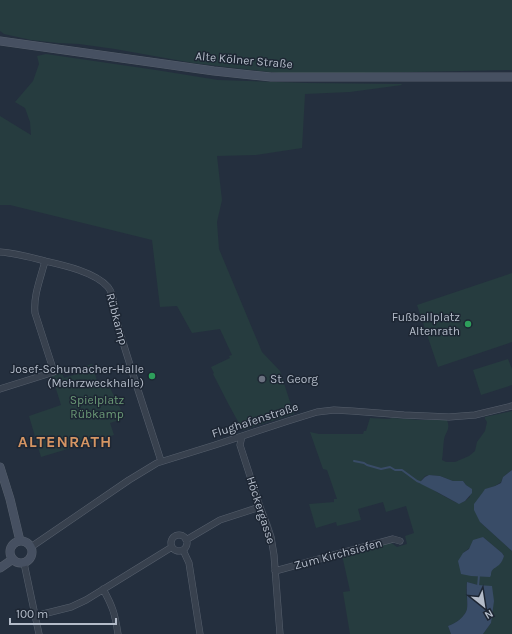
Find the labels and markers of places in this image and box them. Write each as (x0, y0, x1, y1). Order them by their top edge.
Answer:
place label: Fußballplatz Altenrath (392, 310, 460, 338)
marker: Fußballplatz Altenrath (463, 319, 473, 329)
place label: Josef-Schumacher-Halle (Mehrzweckhalle) (10, 362, 144, 390)
marker: Josef-Schumacher-Halle (Mehrzweckhalle) (147, 371, 157, 381)
place label: St. Georg (270, 372, 318, 386)
marker: St. Georg (257, 374, 267, 384)

